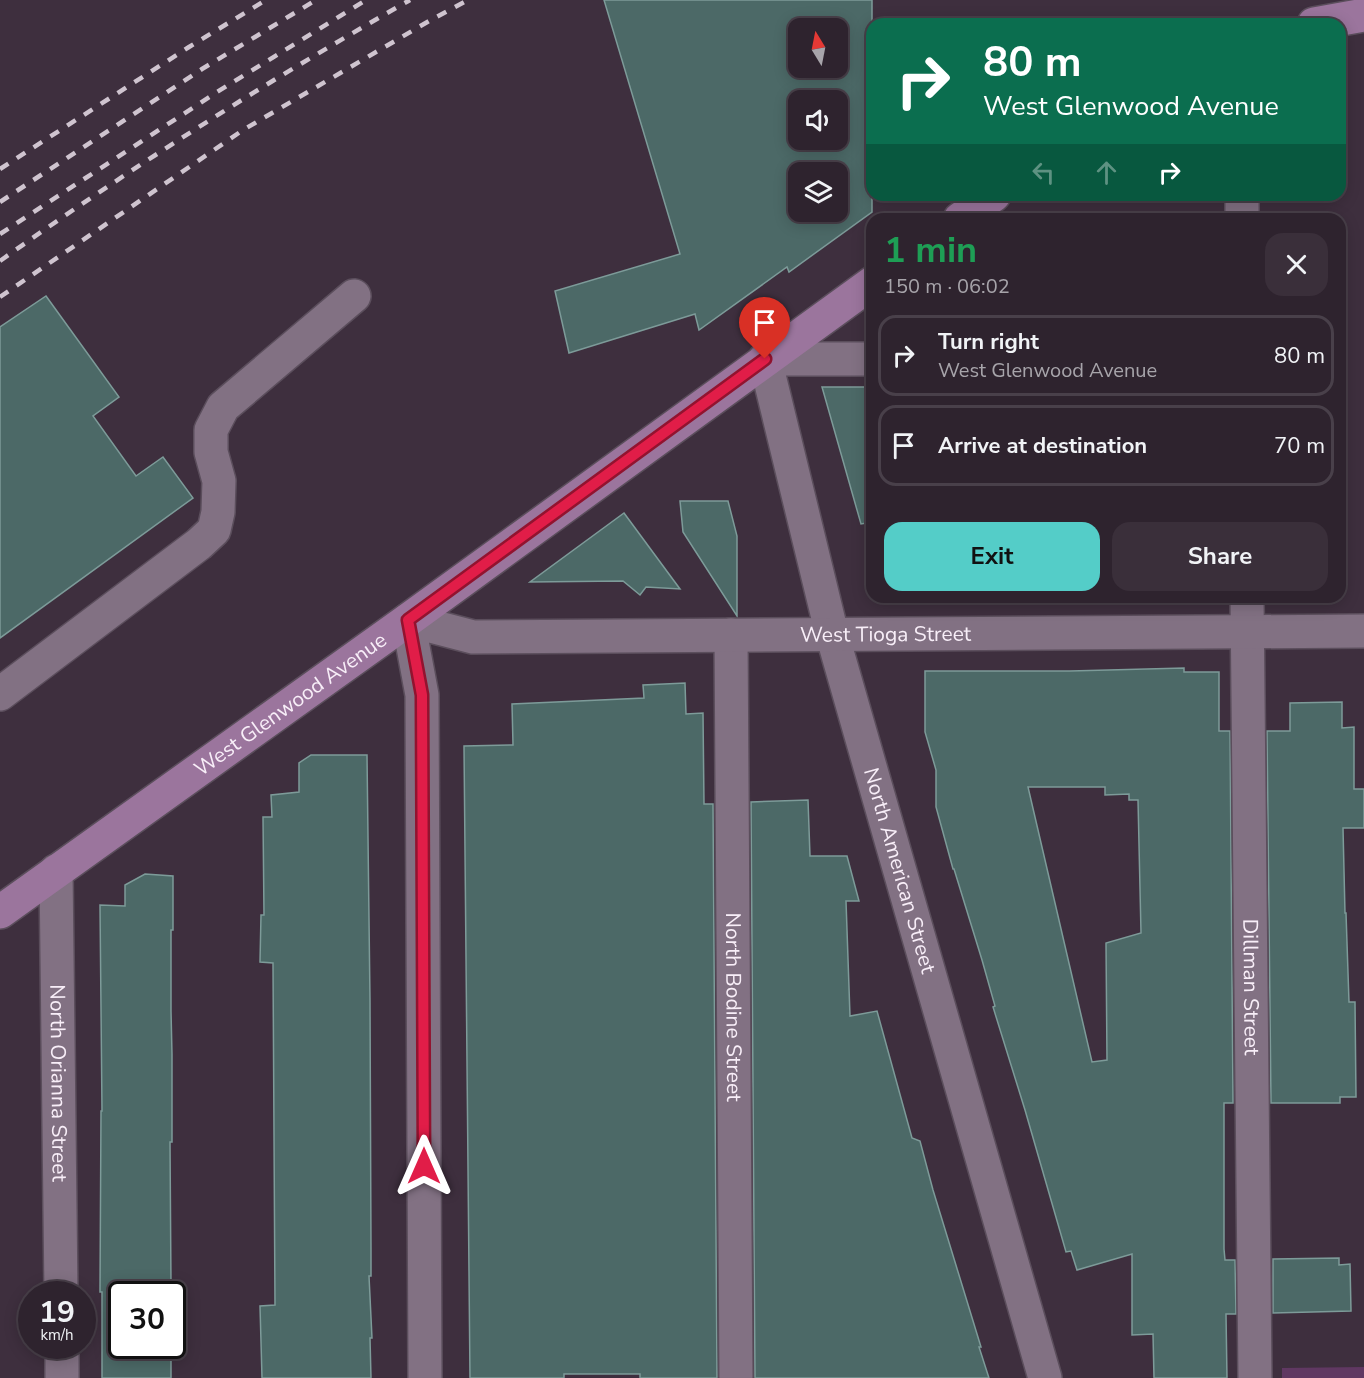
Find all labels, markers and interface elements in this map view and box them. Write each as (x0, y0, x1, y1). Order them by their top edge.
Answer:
north arrow (788, 18, 848, 78)
map controls (788, 18, 848, 222)
text: 80 m (983, 34, 1082, 91)
icon: right (884, 42, 962, 120)
text: West Glenwood Avenue (983, 88, 1279, 125)
button: sound (788, 90, 848, 150)
icon: left (1027, 156, 1060, 189)
icon: ahead (1090, 156, 1123, 189)
icon: right (1153, 156, 1186, 189)
button: layers (788, 162, 848, 222)
text: 1 min (884, 226, 977, 275)
button: close (1265, 233, 1328, 296)
text: 150 m · 06:02 (884, 273, 1010, 300)
pin (739, 297, 790, 359)
icon: arrive (748, 306, 781, 339)
text: Turn right (938, 327, 1039, 357)
icon: right (887, 339, 920, 372)
text: 80 m (1274, 341, 1325, 371)
text: West Glenwood Avenue (938, 357, 1157, 384)
icon: arrive (887, 429, 920, 462)
text: Arrive at destination (938, 431, 1147, 461)
text: 70 m (1274, 431, 1325, 461)
button: Exit (884, 522, 1100, 591)
button: Share (1112, 522, 1328, 591)
street label: West Tioga Street (800, 620, 972, 649)
street label: West Glenwood Avenue (189, 626, 392, 783)
street label: North American Street (857, 765, 943, 977)
street label: North Bodine Street (719, 912, 748, 1102)
street label: Dillman Street (1236, 918, 1266, 1056)
street label: North Orianna Street (43, 984, 74, 1183)
position arrow (392, 1134, 456, 1198)
speed limit sign: 30 (108, 1281, 186, 1359)
text: 19 (39, 1292, 75, 1333)
text: km/h (40, 1325, 74, 1345)

